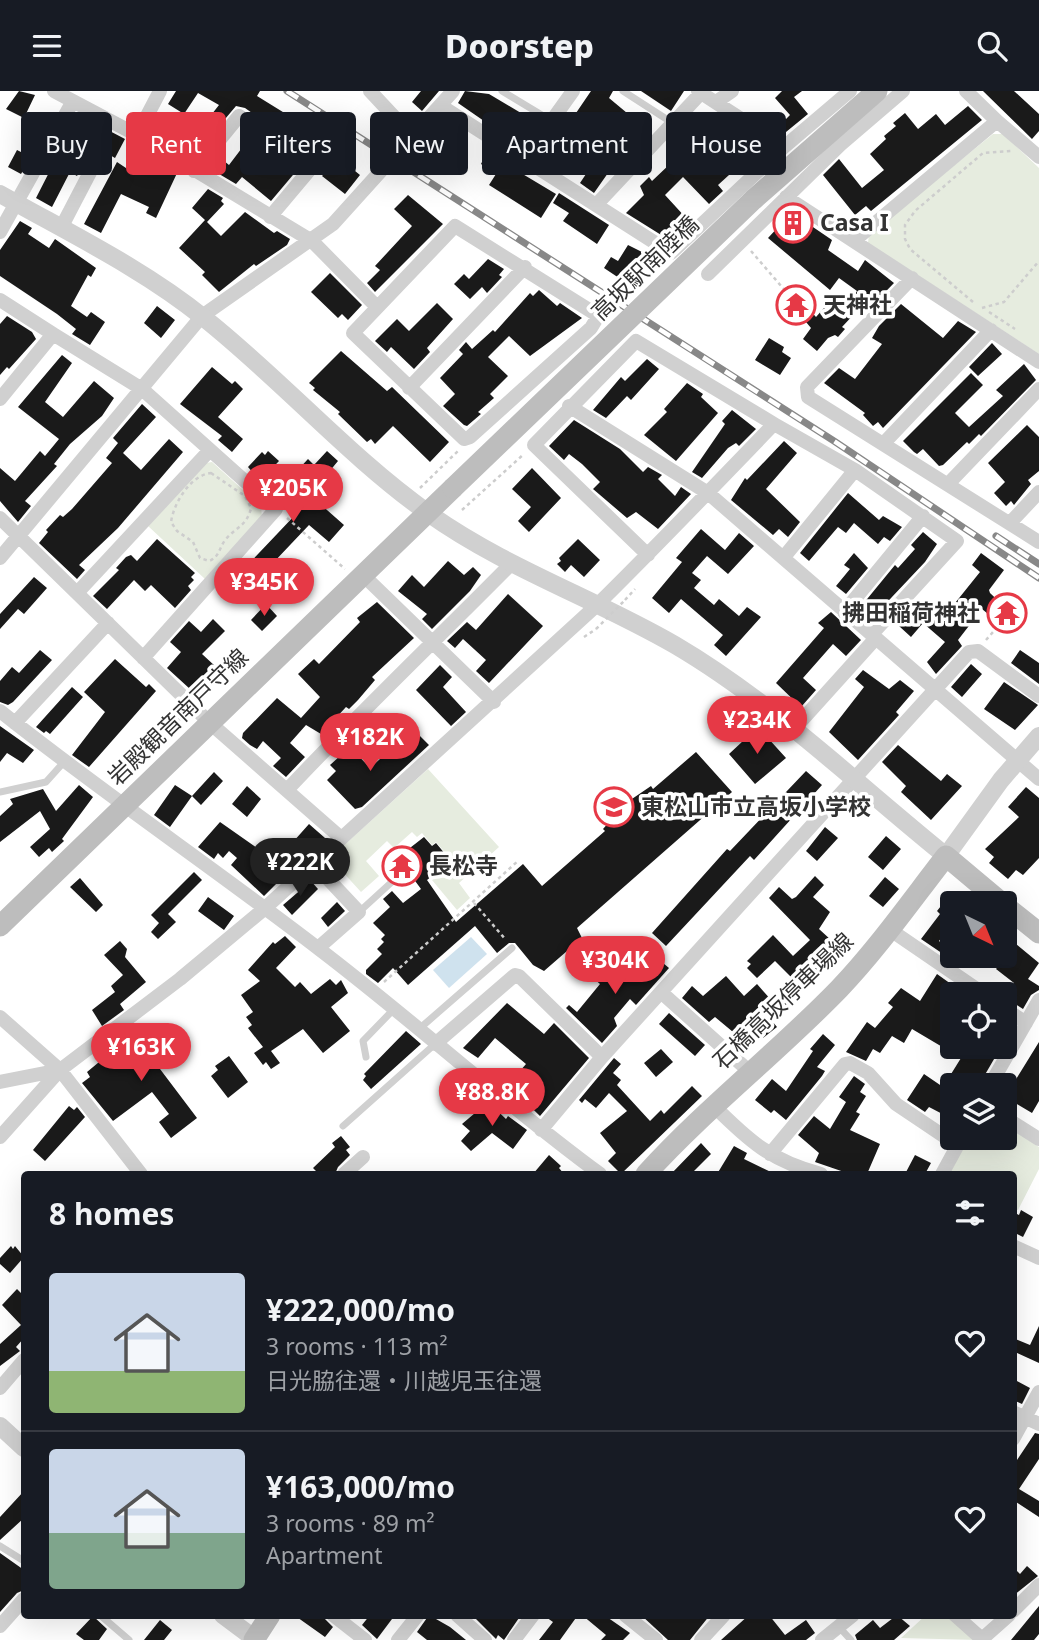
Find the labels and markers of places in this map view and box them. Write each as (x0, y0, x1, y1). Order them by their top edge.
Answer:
building icon: Casa I (772, 202, 814, 244)
place label: Casa I (820, 206, 889, 238)
temple icon: 天神社 (775, 284, 817, 326)
place label: 天神社 (823, 288, 892, 320)
pin: ¥205K (244, 465, 342, 524)
pin: ¥345K (215, 559, 313, 618)
temple icon: 拂田稲荷神社 (986, 592, 1028, 634)
place label: 拂田稲荷神社 (842, 596, 980, 628)
pin: ¥234K (708, 697, 806, 756)
pin: ¥182K (321, 713, 419, 773)
school or university icon: 東松山市立高坂小学校 (593, 786, 635, 828)
place label: 東松山市立高坂小学校 (641, 790, 871, 822)
pin: ¥222K (251, 839, 349, 898)
temple icon: 長松寺 (381, 845, 423, 887)
place label: 長松寺 (429, 849, 498, 881)
pin: ¥304K (566, 937, 664, 996)
pin: ¥163K (92, 1023, 190, 1083)
pin: ¥88.8K (435, 1069, 549, 1128)

